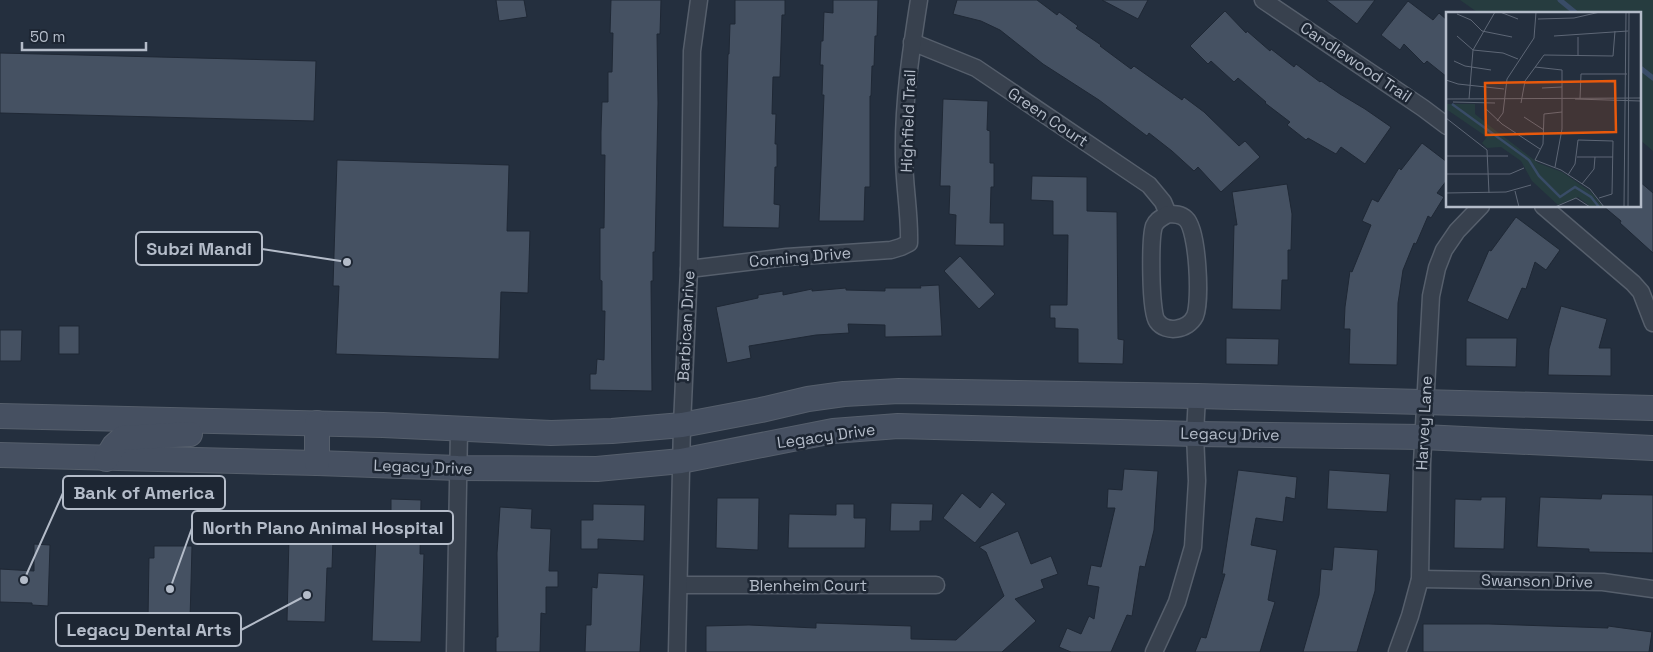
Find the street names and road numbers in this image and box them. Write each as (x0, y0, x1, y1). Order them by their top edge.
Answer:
street label: Candlewood Trail (1296, 17, 1416, 107)
street label: Highfield Trail (896, 69, 920, 173)
street label: Green Court (1004, 82, 1092, 152)
street label: Corning Drive (748, 242, 852, 272)
street label: Barbican Drive (673, 270, 699, 382)
street label: Harvey Lane (1411, 375, 1437, 471)
street label: Legacy Drive (775, 419, 877, 453)
street label: Legacy Drive (1180, 423, 1280, 445)
street label: Legacy Drive (373, 455, 473, 479)
street label: Swanson Drive (1481, 570, 1593, 592)
street label: Blenheim Court (749, 575, 867, 596)

